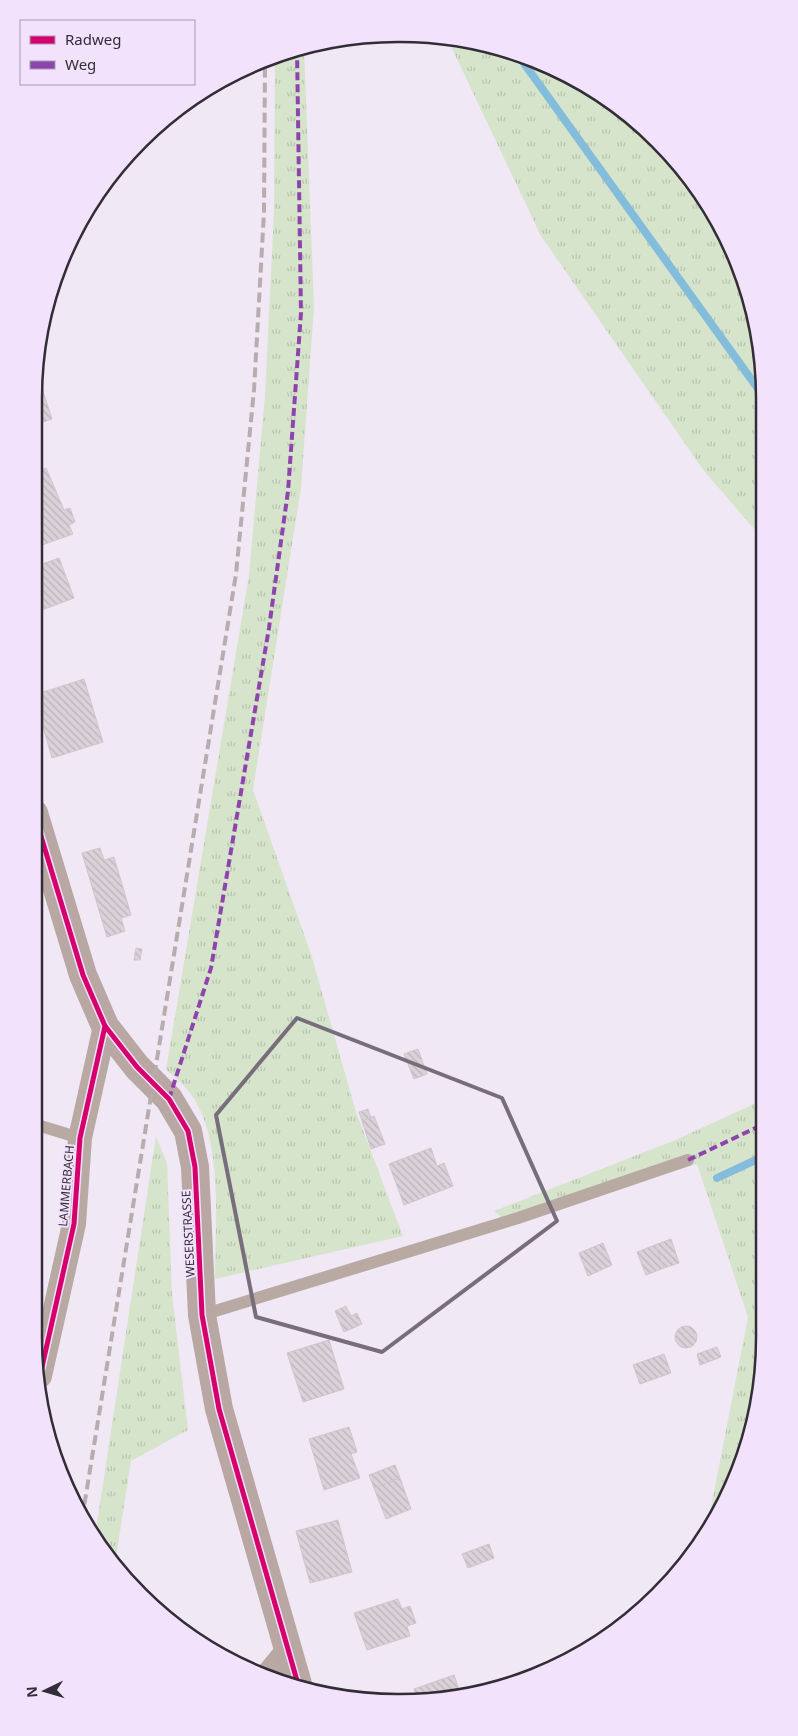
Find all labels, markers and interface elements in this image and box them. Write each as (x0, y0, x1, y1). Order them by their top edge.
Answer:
legend (20, 20, 195, 85)
text: Radweg (65, 29, 121, 49)
text: Weg (65, 54, 96, 74)
street label: LAMMERBACH (54, 1145, 78, 1227)
street label: WESERSTRASSE (177, 1190, 199, 1278)
north arrow (20, 1666, 70, 1716)
text: N (22, 1686, 42, 1699)

